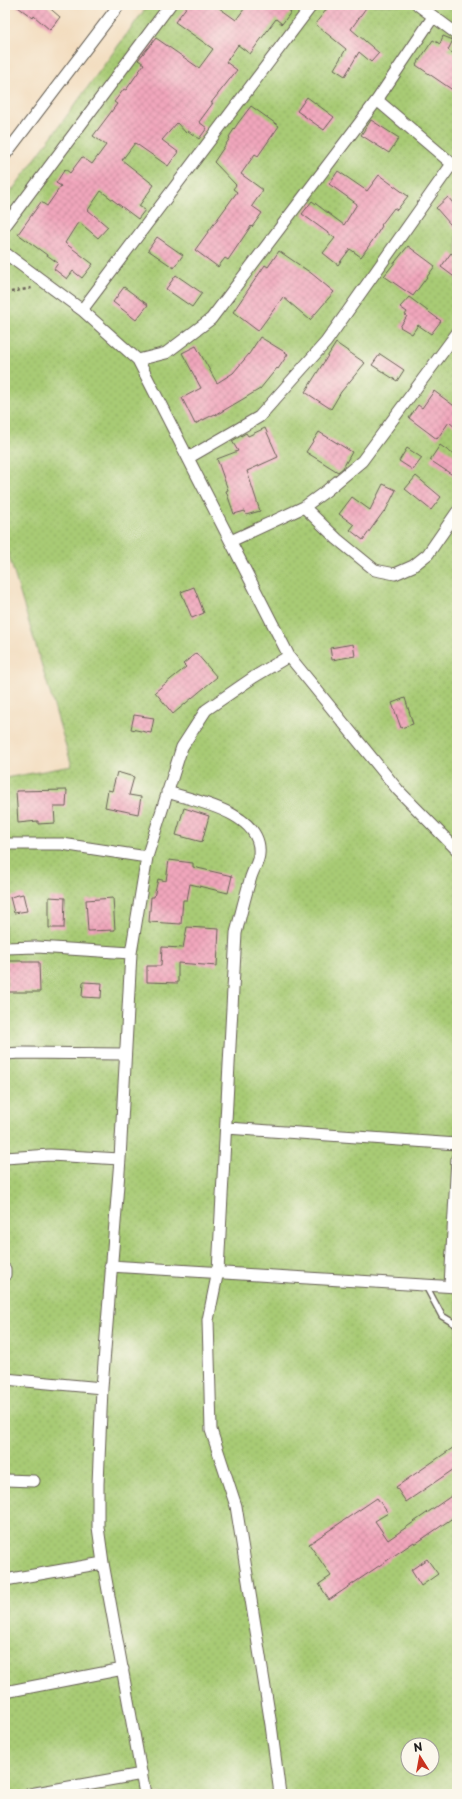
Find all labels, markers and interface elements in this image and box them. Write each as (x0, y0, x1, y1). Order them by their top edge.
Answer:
north arrow (400, 1737, 440, 1777)
text: N (412, 1737, 424, 1756)

